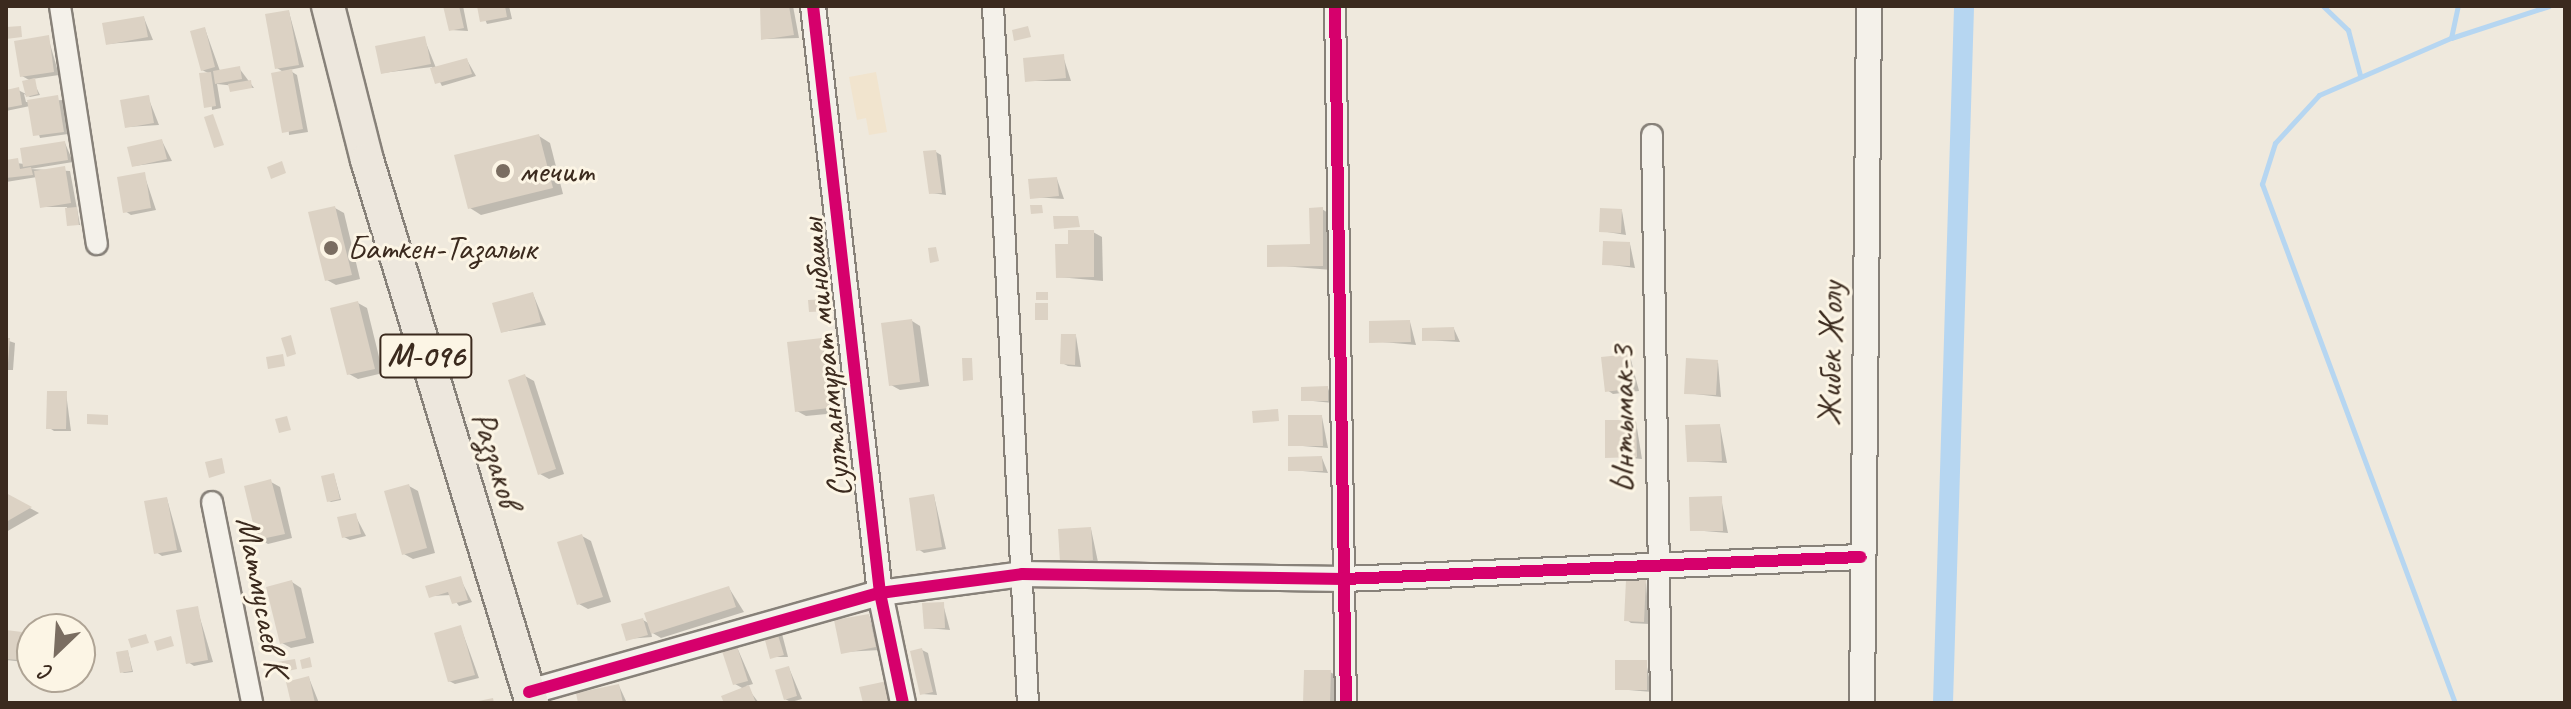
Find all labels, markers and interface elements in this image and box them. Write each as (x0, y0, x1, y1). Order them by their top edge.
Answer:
place label: мечит (519, 151, 594, 191)
marker: мечит (494, 162, 512, 180)
street label: Султанмурат минбашы (790, 219, 860, 497)
place label: Баткен-Тазалык (347, 228, 536, 268)
marker: Баткен-Тазалык (322, 239, 340, 257)
street label: Жибек Жолу (1808, 281, 1852, 427)
road number: М-096 (378, 328, 474, 384)
street label: Ынтымак-3 (1602, 346, 1642, 492)
street label: Раззаков (463, 407, 531, 511)
street label: Матмусаев К (228, 513, 298, 679)
north arrow (16, 613, 96, 693)
text: С (36, 658, 58, 688)

